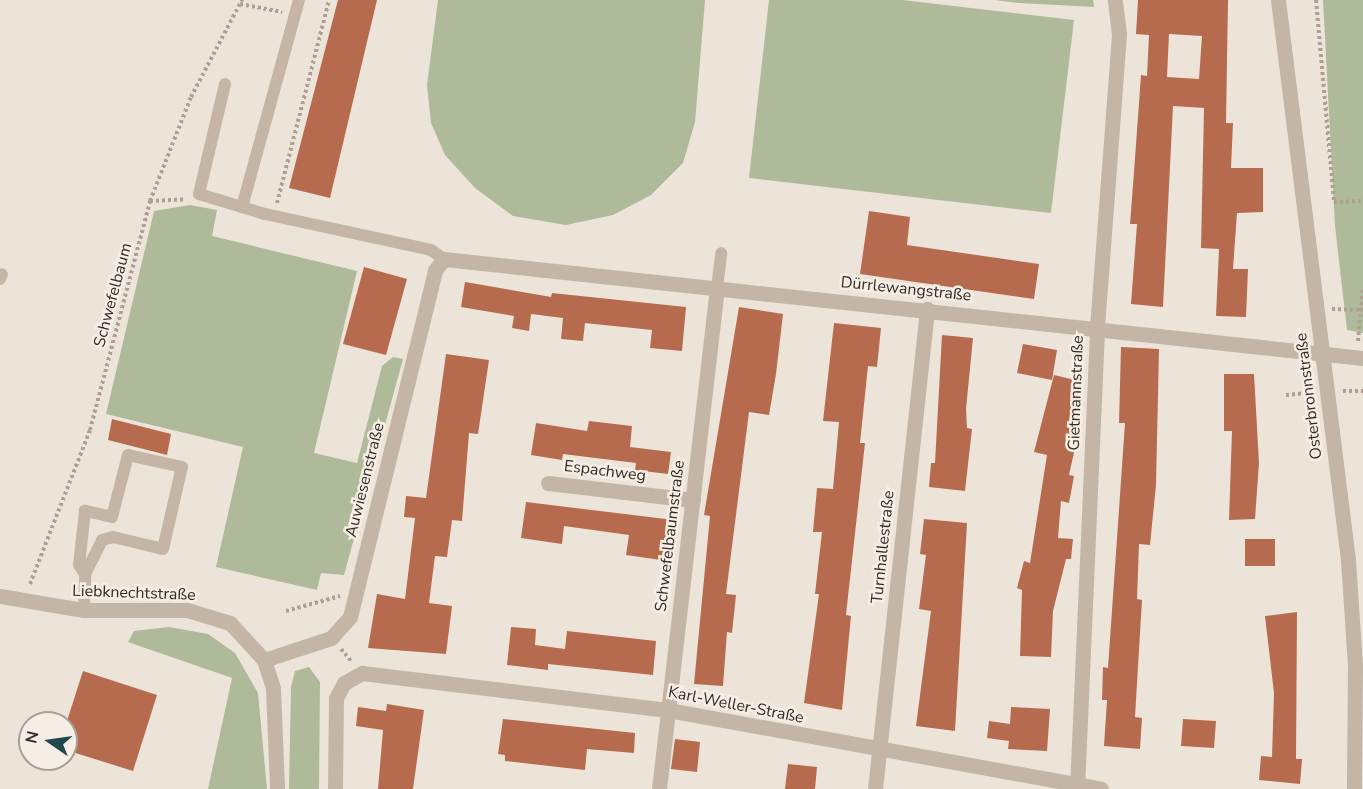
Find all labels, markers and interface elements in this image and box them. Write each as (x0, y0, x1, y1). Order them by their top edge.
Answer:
street label: Schwefelbaum (90, 241, 136, 349)
street label: Dürrlewangstraße (840, 273, 972, 305)
street label: Osterbronnstraße (1292, 332, 1326, 460)
street label: Gietmannstraße (1064, 335, 1088, 451)
street label: Auwiesenstraße (341, 421, 389, 539)
street label: Espachweg (563, 456, 647, 486)
street label: Schwefelbaumstraße (651, 459, 689, 613)
street label: Turnhallestraße (868, 490, 898, 604)
street label: Liebknechtstraße (72, 581, 196, 605)
street label: Karl-Weller-Straße (667, 682, 805, 728)
north arrow (18, 711, 78, 771)
text: N (20, 729, 44, 746)

